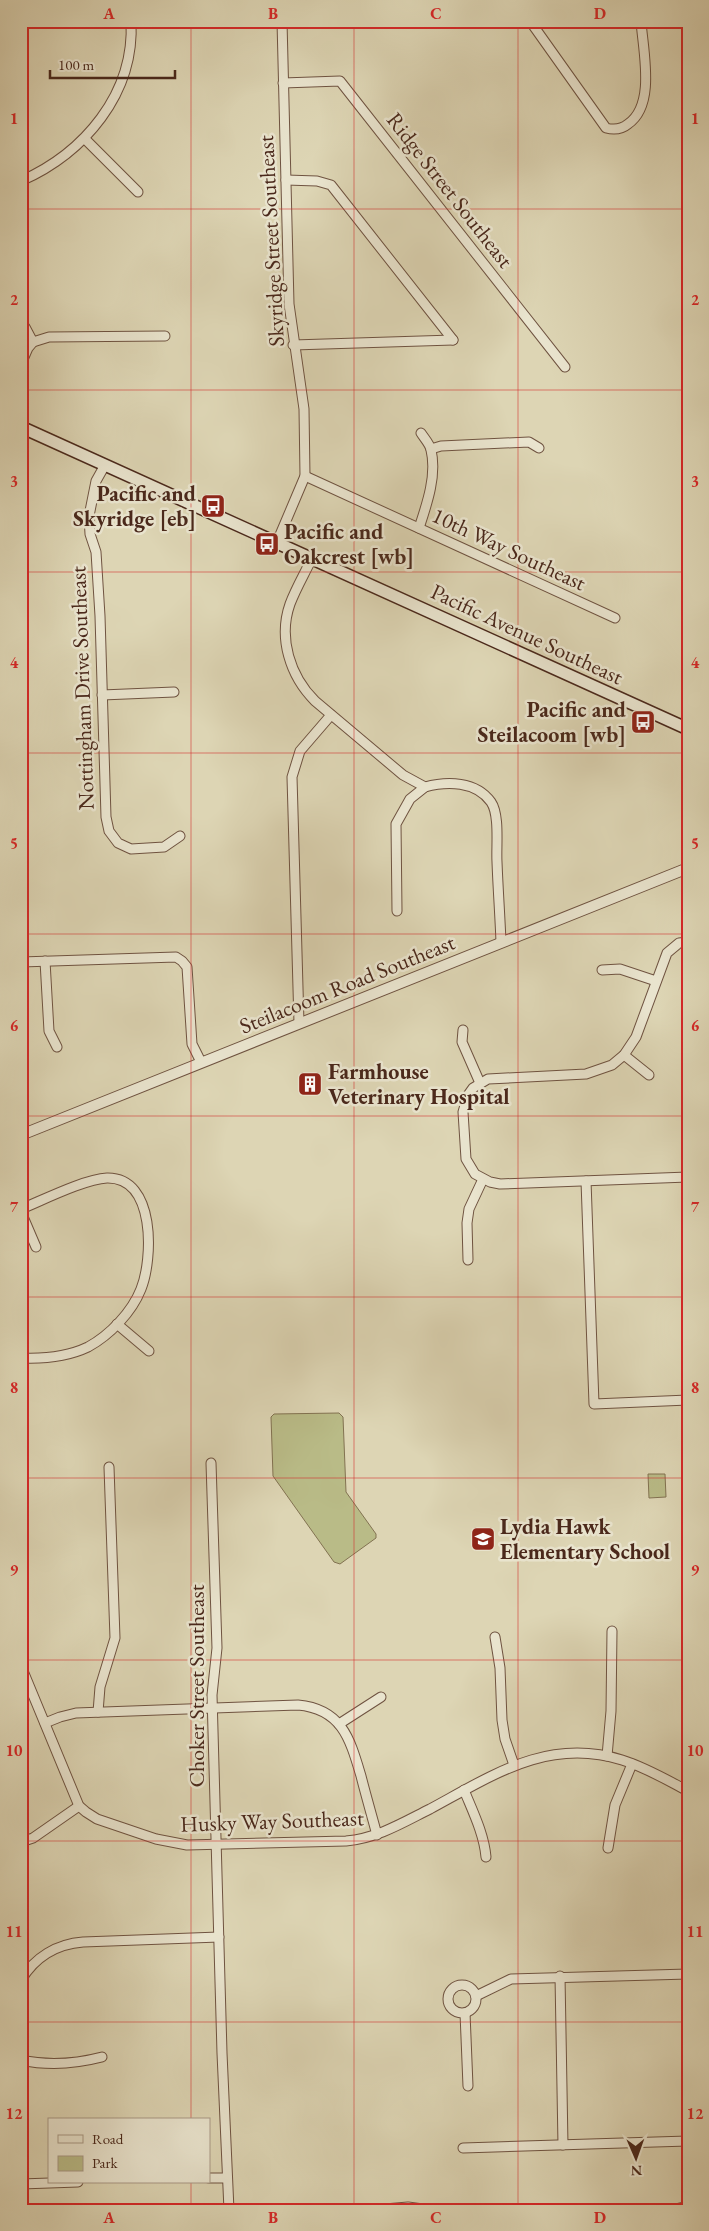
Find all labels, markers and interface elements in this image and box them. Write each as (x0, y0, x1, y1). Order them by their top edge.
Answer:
text: A (102, 3, 115, 24)
text: B (268, 3, 278, 24)
text: C (430, 3, 442, 24)
text: D (594, 3, 606, 24)
scale bar (50, 48, 175, 80)
text: 100 m (58, 55, 95, 74)
street label: Ridge Street Southeast (380, 106, 520, 274)
text: 1 (10, 108, 18, 129)
text: 1 (691, 108, 699, 129)
street label: Skyridge Street Southeast (251, 134, 291, 347)
text: 2 (10, 289, 19, 310)
text: 2 (691, 289, 700, 310)
text: 3 (10, 471, 18, 492)
text: 3 (691, 471, 699, 492)
place label: Pacific and Skyridge [eb] (73, 479, 196, 533)
bus stop icon: Pacific and Skyridge [eb] (200, 493, 226, 519)
street label: 10th Way Southeast (427, 501, 591, 597)
place label: Pacific and Oakcrest [wb] (284, 517, 414, 571)
bus stop icon: Pacific and Oakcrest [wb] (254, 531, 280, 557)
street label: Nottingham Drive Southeast (63, 565, 101, 810)
street label: Pacific Avenue Southeast (426, 577, 628, 691)
text: 4 (10, 652, 19, 673)
text: 4 (691, 652, 700, 673)
place label: Pacific and Steilacoom [wb] (477, 695, 626, 749)
bus stop icon: Pacific and Steilacoom [wb] (630, 709, 656, 735)
text: 5 (10, 833, 18, 854)
text: 5 (691, 833, 699, 854)
street label: Steilacoom Road Southeast (235, 927, 459, 1040)
text: 6 (10, 1015, 19, 1036)
text: 6 (691, 1015, 700, 1036)
place label: Farmhouse Veterinary Hospital (328, 1057, 510, 1111)
building icon: Farmhouse Veterinary Hospital (297, 1071, 323, 1097)
text: 7 (10, 1196, 19, 1217)
text: 7 (691, 1196, 700, 1217)
text: 8 (10, 1377, 18, 1398)
text: 8 (691, 1377, 699, 1398)
place label: Lydia Hawk Elementary School (500, 1512, 670, 1566)
school or university icon: Lydia Hawk Elementary School (470, 1526, 496, 1552)
text: 9 (10, 1559, 19, 1580)
text: 9 (691, 1559, 700, 1580)
street label: Choker Street Southeast (182, 1584, 211, 1788)
text: 10 (6, 1740, 23, 1761)
text: 10 (687, 1740, 704, 1761)
street label: Husky Way Southeast (180, 1803, 364, 1839)
text: 11 (6, 1921, 22, 1942)
text: 11 (687, 1921, 703, 1942)
text: 12 (6, 2103, 23, 2124)
text: 12 (687, 2103, 704, 2124)
legend (48, 2118, 210, 2184)
text: Road (92, 2129, 124, 2148)
north arrow (612, 2134, 662, 2184)
text: Park (92, 2153, 119, 2172)
text: N (630, 2162, 642, 2180)
text: A (102, 2207, 115, 2228)
text: B (268, 2207, 278, 2228)
text: C (430, 2207, 442, 2228)
text: D (594, 2207, 606, 2228)

